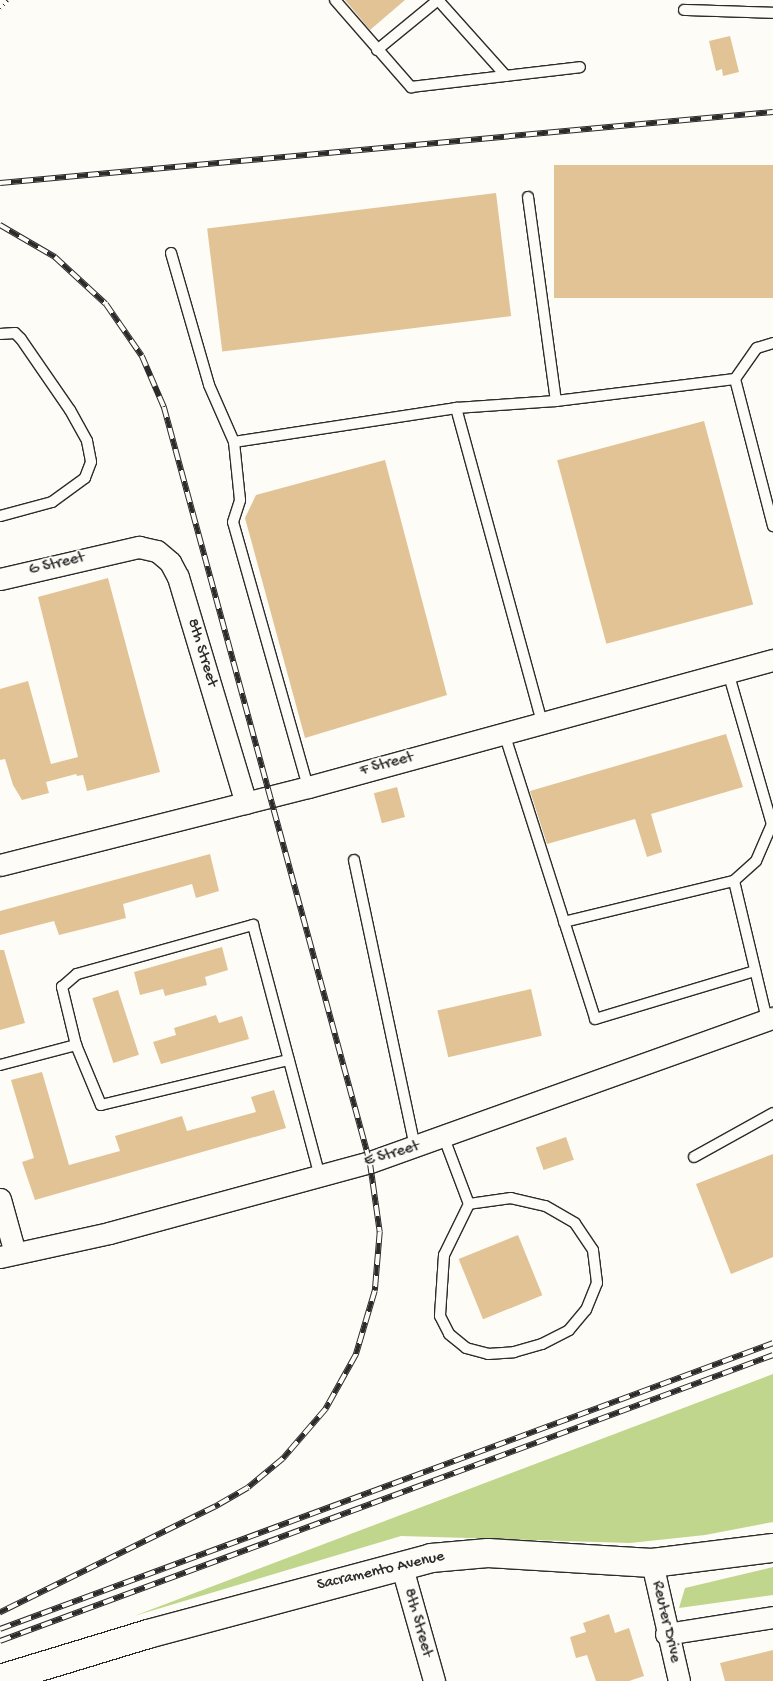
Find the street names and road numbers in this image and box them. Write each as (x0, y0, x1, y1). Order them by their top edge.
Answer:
street label: G Street (27, 549, 87, 581)
street label: 8th Street (182, 617, 220, 689)
street label: F Street (358, 749, 416, 781)
street label: E Street (362, 1138, 422, 1172)
street label: Sacramento Avenue (315, 1548, 447, 1596)
street label: Reuter Drive (646, 1579, 684, 1665)
street label: 8th Street (398, 1587, 436, 1659)

